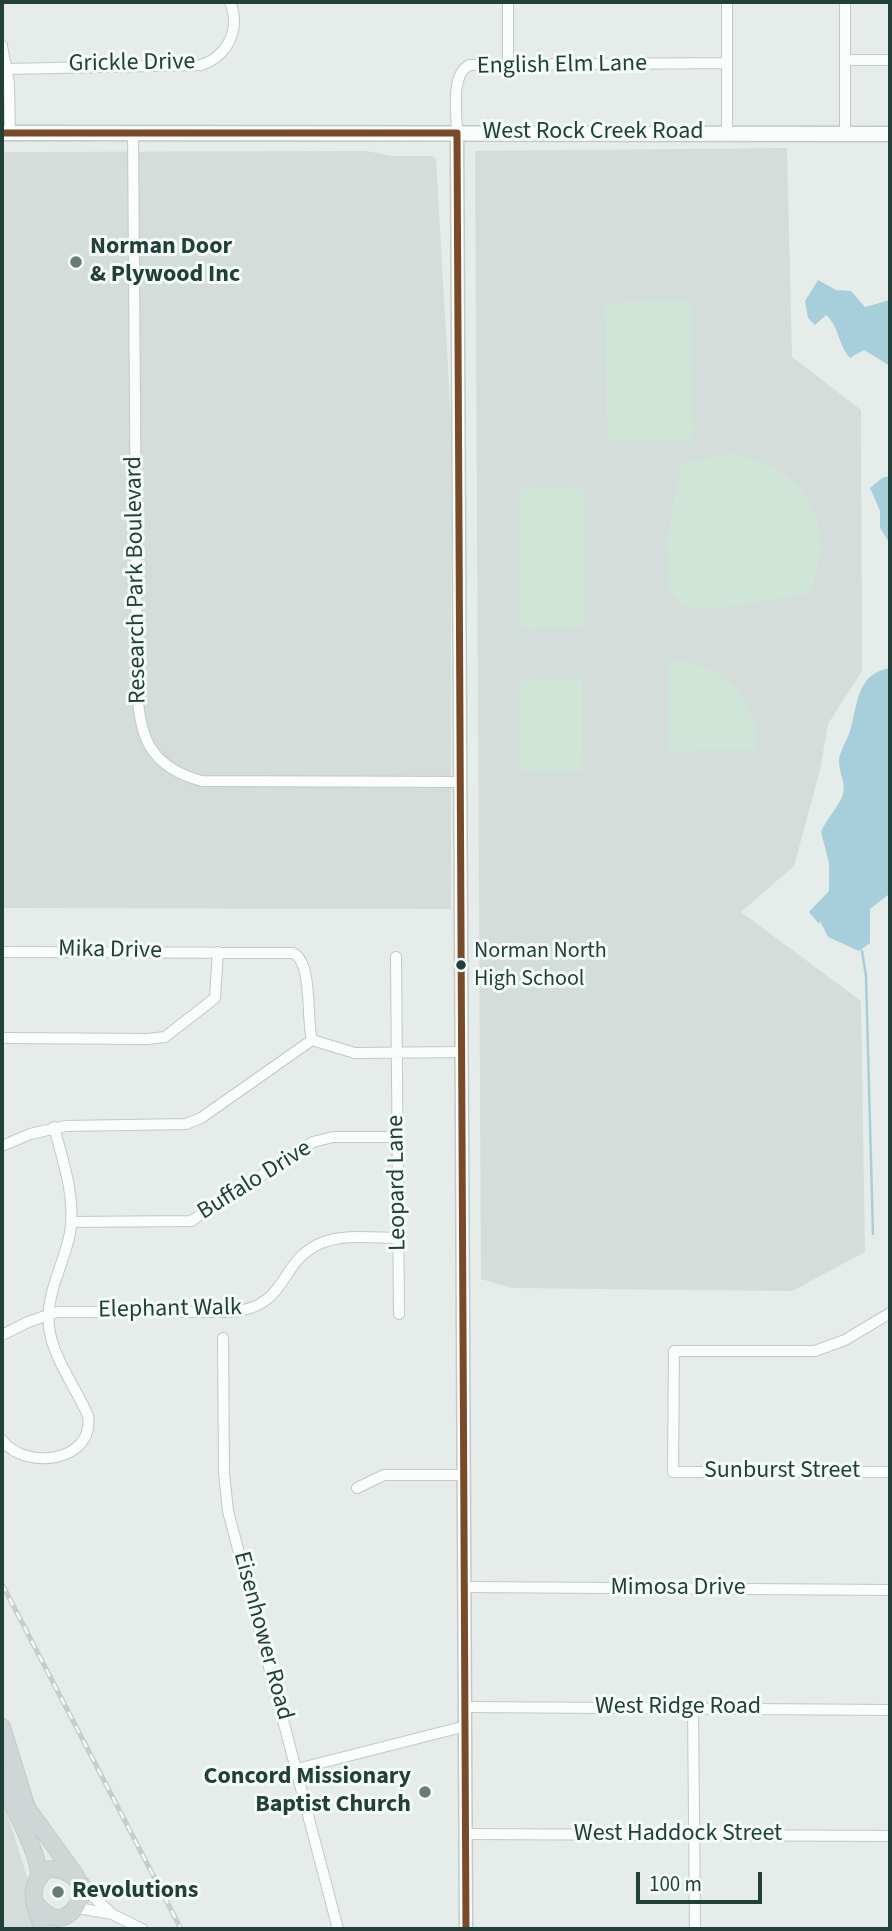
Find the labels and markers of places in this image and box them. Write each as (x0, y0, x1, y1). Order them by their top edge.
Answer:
place label: Norman Door & Plywood Inc (90, 234, 240, 290)
marker: Norman Door & Plywood Inc (68, 254, 84, 270)
place label: Norman North High School (474, 939, 607, 990)
marker: Norman North High School (454, 958, 468, 972)
place label: Concord Missionary Baptist Church (204, 1764, 411, 1820)
marker: Concord Missionary Baptist Church (417, 1784, 433, 1800)
place label: Revolutions (72, 1878, 198, 1906)
marker: Revolutions (50, 1884, 66, 1900)

